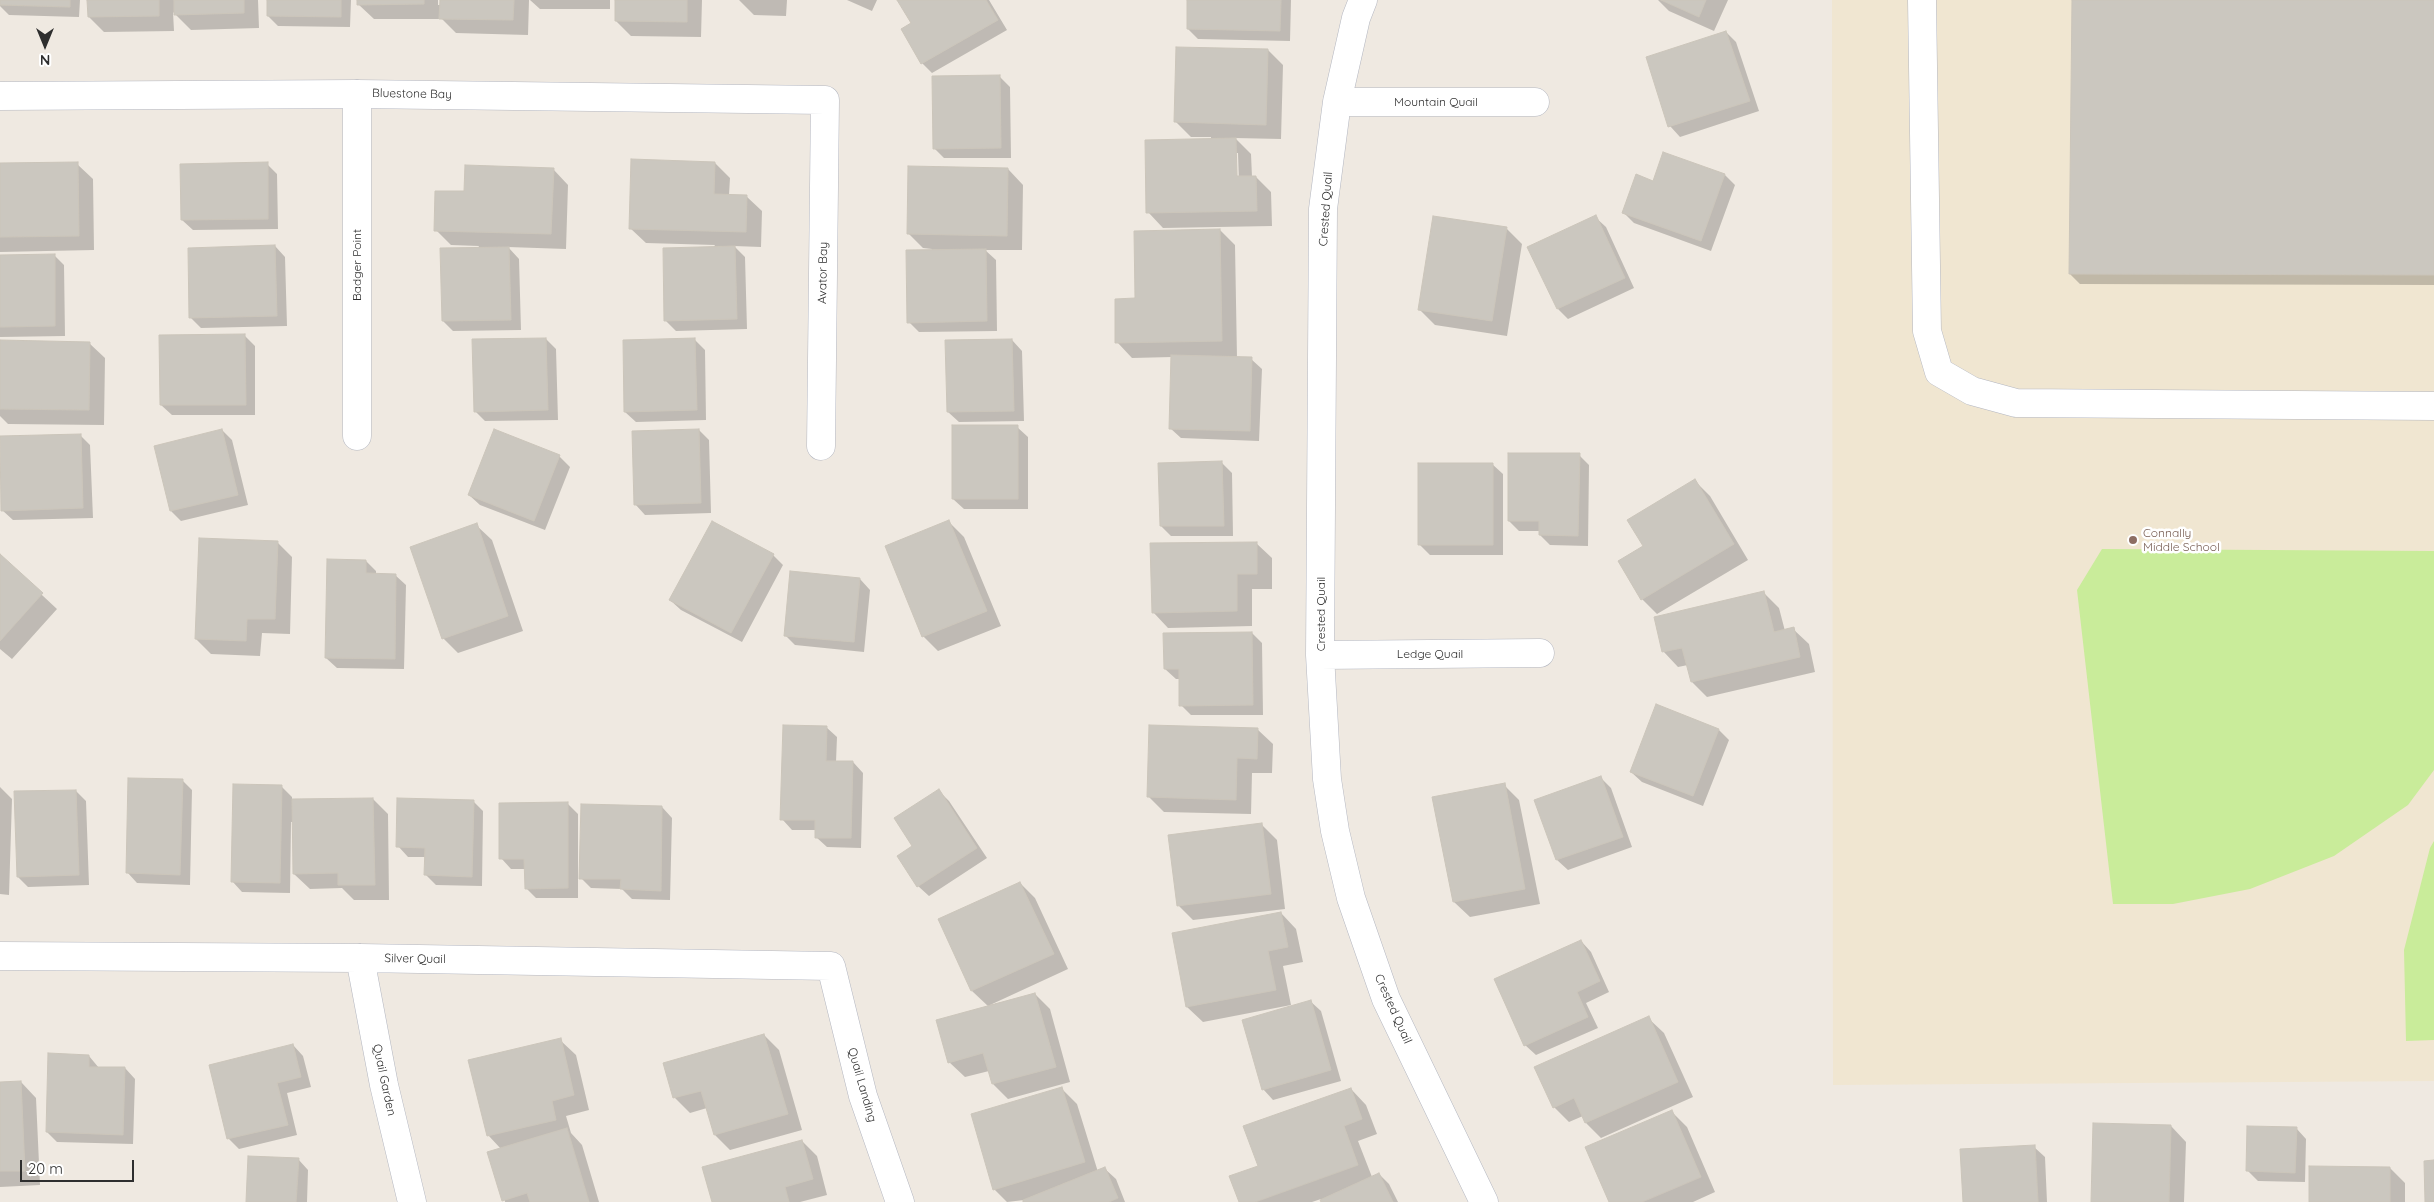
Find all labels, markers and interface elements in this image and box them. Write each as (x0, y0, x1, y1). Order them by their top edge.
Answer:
north arrow (20, 20, 70, 70)
text: N (40, 51, 50, 69)
street label: Bluestone Bay (372, 86, 452, 102)
street label: Mountain Quail (1394, 95, 1478, 109)
street label: Crested Quail (1316, 171, 1336, 247)
street label: Badger Point (350, 229, 364, 301)
street label: Avator Bay (815, 242, 831, 304)
place label: Connally Middle School (2143, 526, 2220, 554)
marker: Connally Middle School (2127, 534, 2139, 546)
street label: Crested Quail (1314, 577, 1328, 651)
street label: Ledge Quail (1397, 647, 1463, 661)
street label: Silver Quail (384, 951, 446, 967)
street label: Crested Quail (1371, 972, 1415, 1046)
street label: Quail Garden (369, 1043, 399, 1117)
street label: Quail Landing (844, 1046, 880, 1124)
scale bar (22, 1150, 136, 1182)
text: 20 m (28, 1159, 63, 1178)

